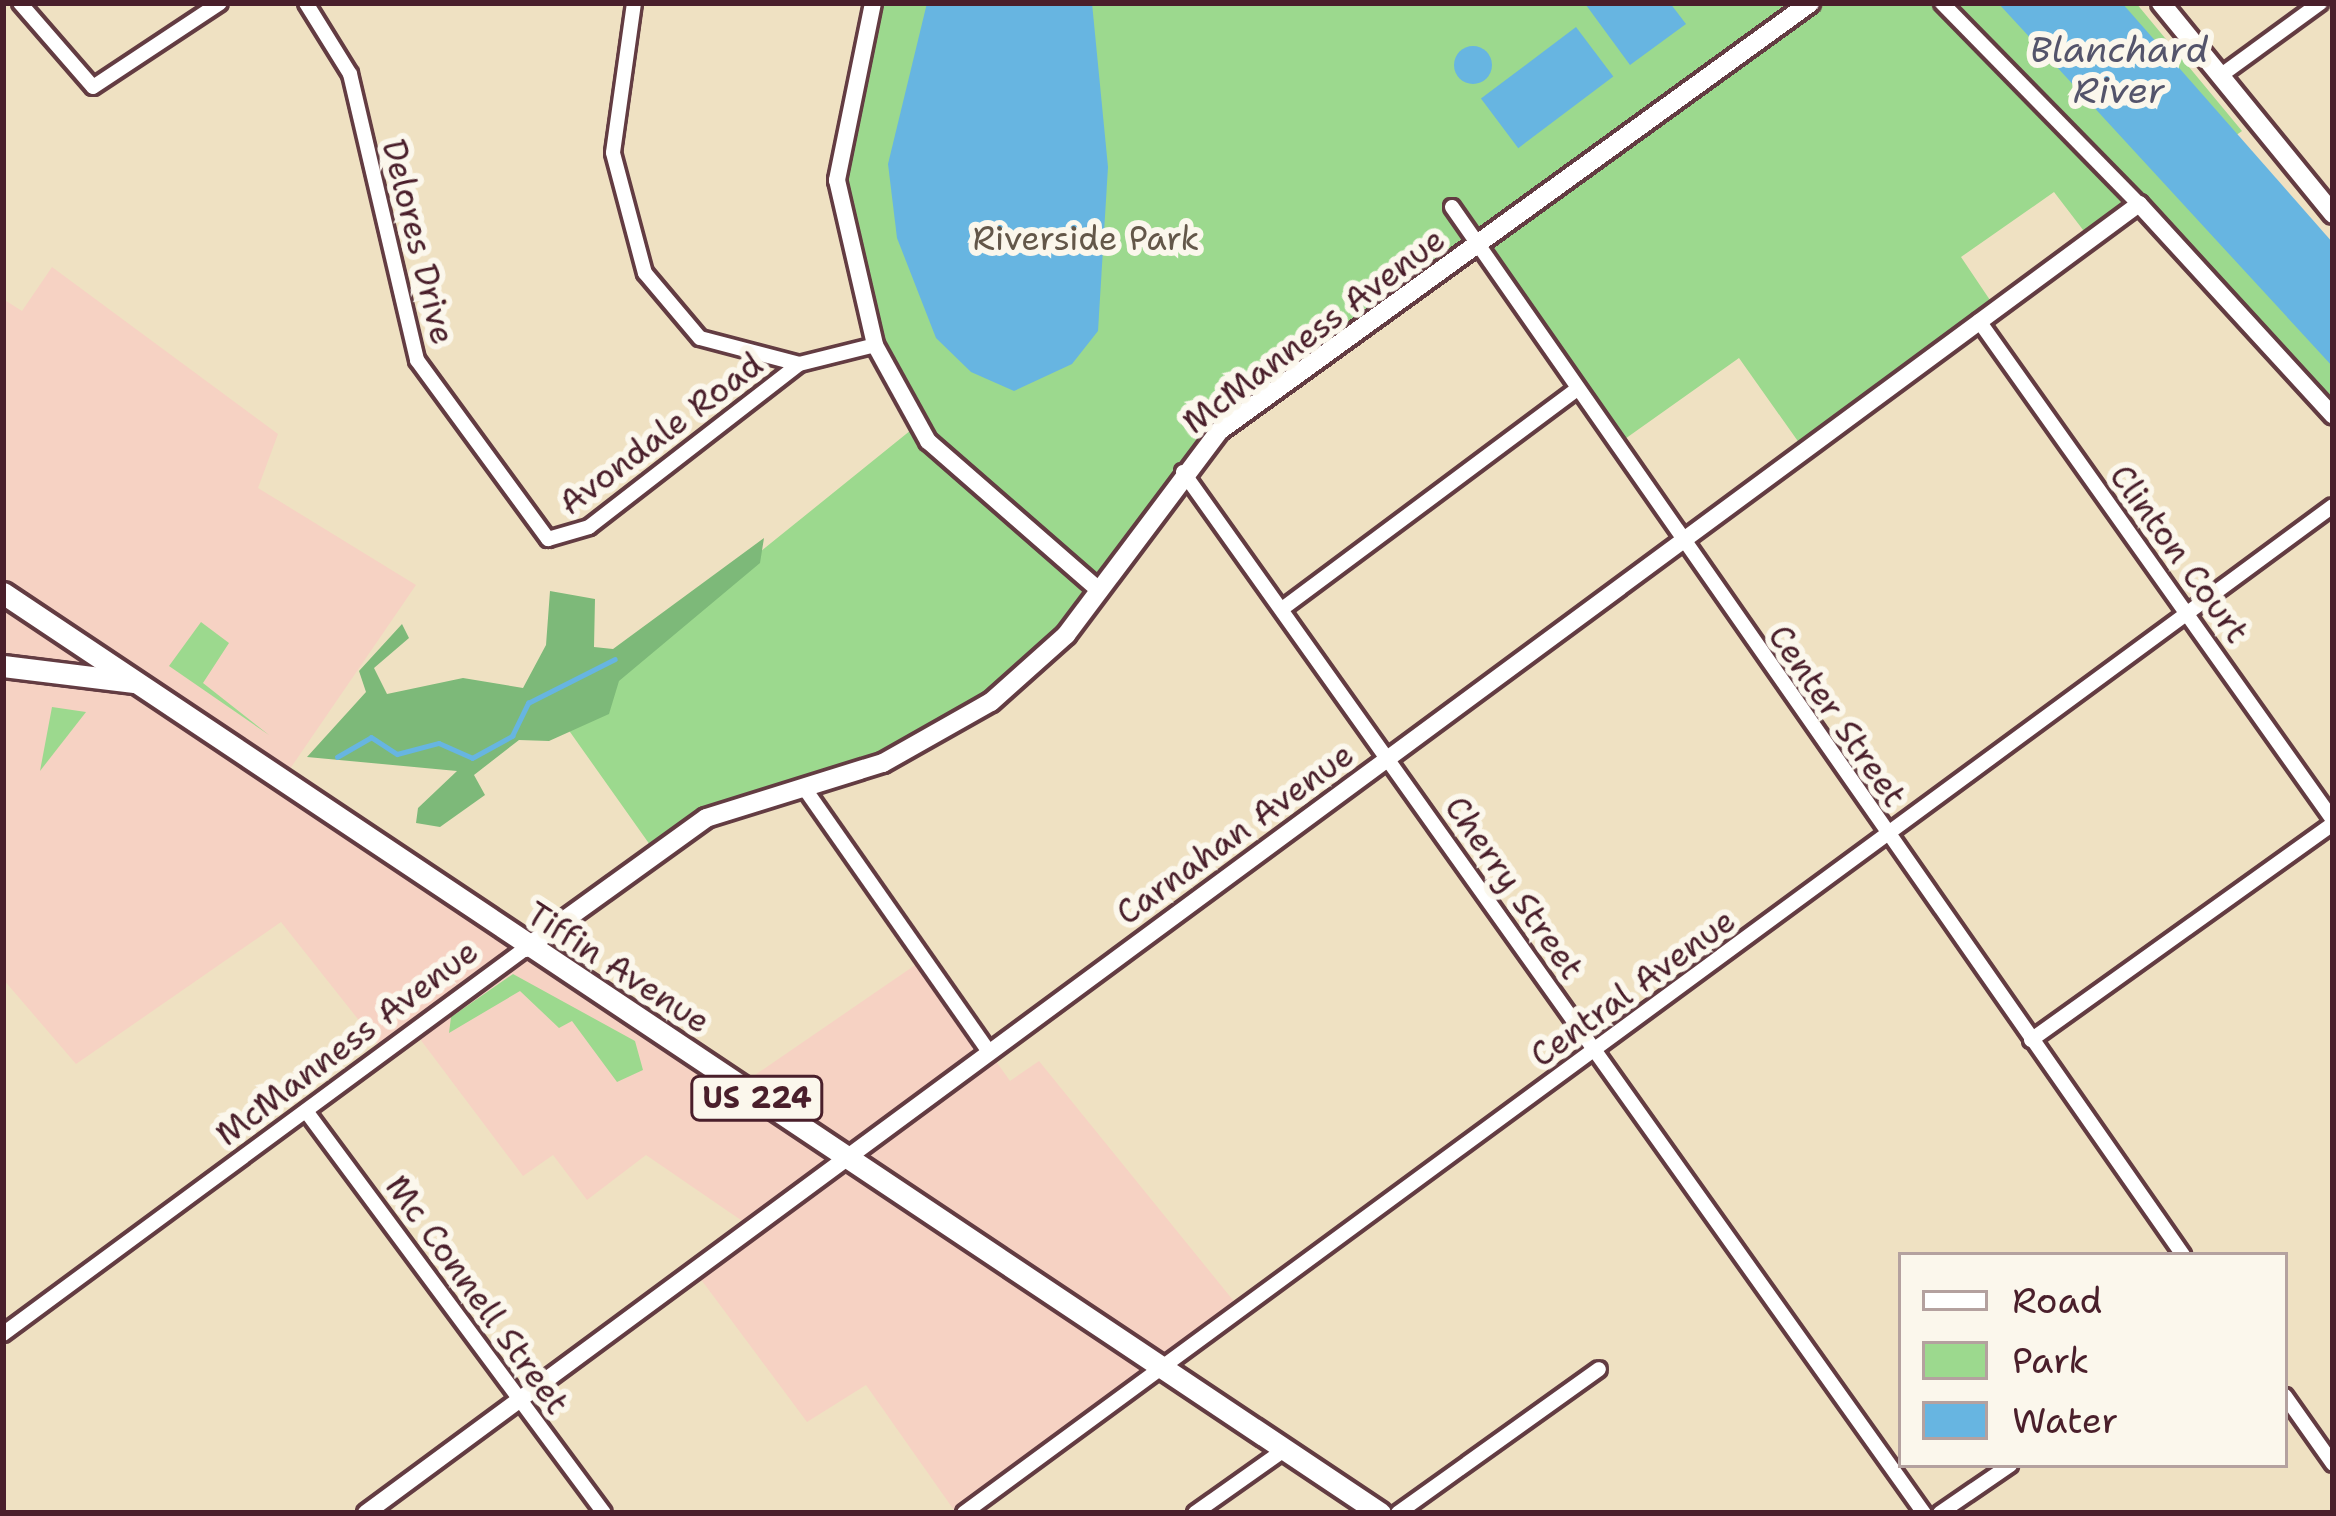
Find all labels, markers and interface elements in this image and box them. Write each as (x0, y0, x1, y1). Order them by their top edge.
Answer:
water label: Blanchard River (2030, 27, 2208, 112)
street label: Delores Drive (373, 136, 463, 348)
park label: Riverside Park (972, 219, 1200, 259)
street label: McManness Avenue (1175, 220, 1453, 442)
street label: Avondale Road (551, 345, 771, 523)
street label: Clinton Court (2101, 457, 2257, 651)
street label: Center Street (1760, 617, 1914, 815)
street label: Carnahan Avenue (1109, 735, 1361, 933)
street label: Cherry Street (1436, 789, 1592, 987)
street label: Tiffin Avenue (519, 894, 717, 1042)
street label: Central Avenue (1523, 900, 1743, 1076)
street label: McManness Avenue (208, 932, 486, 1154)
road number: US 224 (688, 1074, 826, 1122)
street label: Mc Connell Street (377, 1168, 577, 1422)
legend (1898, 1252, 2288, 1468)
text: Road (2012, 1276, 2102, 1325)
text: Park (2012, 1336, 2089, 1385)
text: Water (2012, 1396, 2118, 1445)

